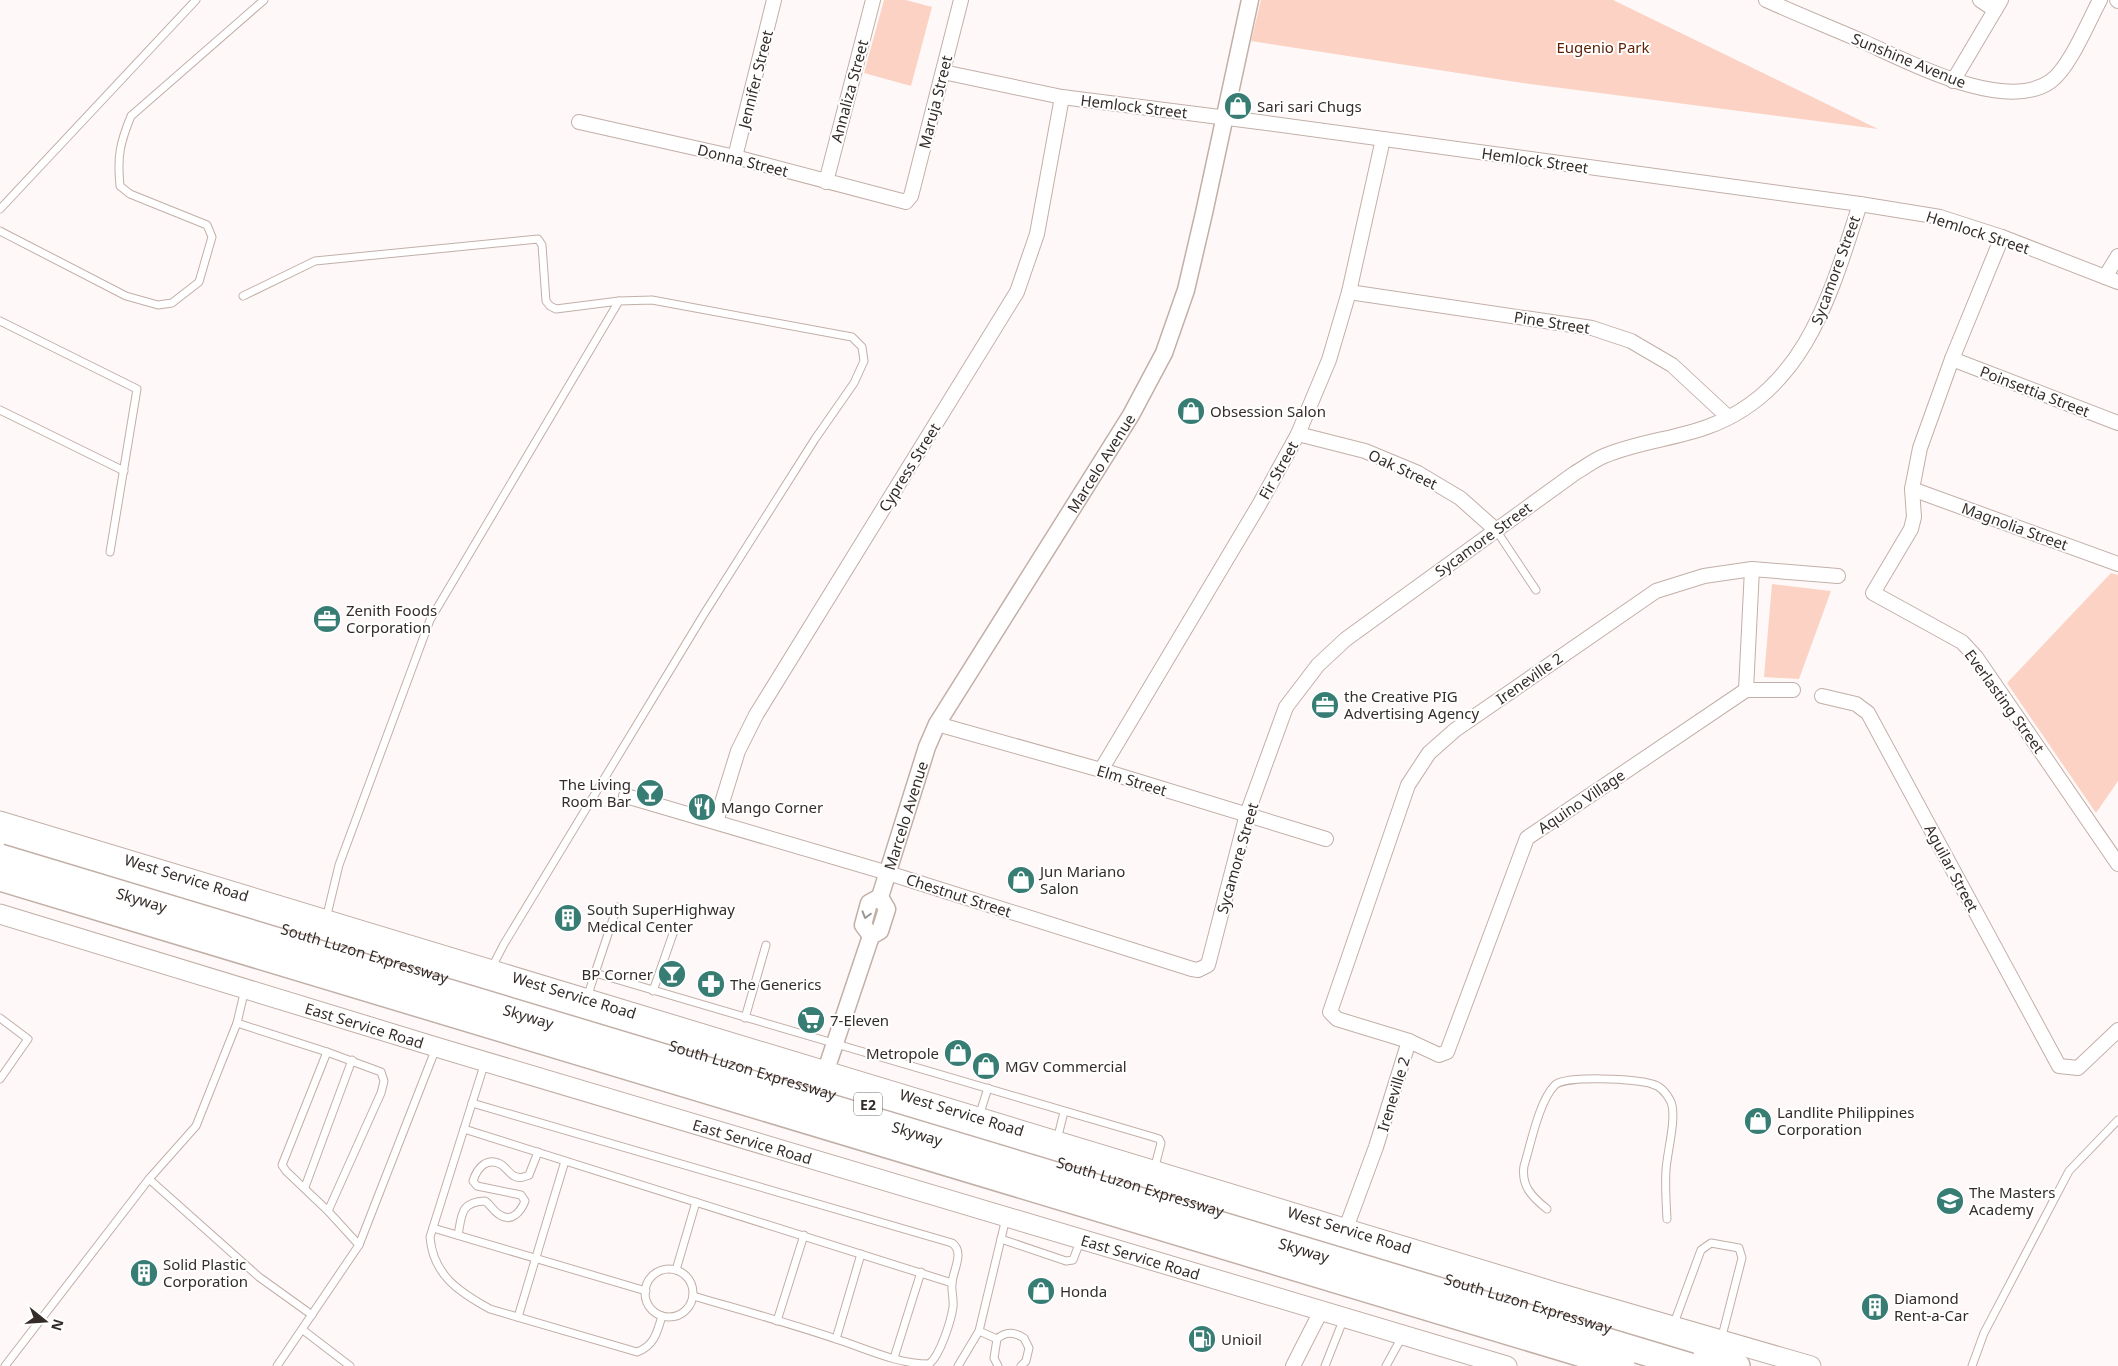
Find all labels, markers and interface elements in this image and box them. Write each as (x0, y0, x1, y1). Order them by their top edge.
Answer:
street label: Jennifer Street (733, 27, 777, 132)
street label: Sunshine Avenue (1849, 28, 1969, 92)
street label: Annaliza Street (826, 37, 872, 145)
park label: Eugenio Park (1556, 37, 1650, 57)
street label: Maruja Street (914, 53, 956, 151)
street label: Hemlock Street (1079, 90, 1189, 123)
shop icon: Sari sari Chugs (1223, 91, 1253, 121)
place label: Sari sari Chugs (1257, 96, 1362, 116)
street label: Donna Street (696, 139, 791, 181)
street label: Hemlock Street (1480, 143, 1590, 177)
street label: Hemlock Street (1924, 206, 2033, 258)
street label: Sycamore Street (1806, 212, 1864, 327)
street label: Pine Street (1513, 306, 1592, 338)
street label: Poinsettia Street (1977, 361, 2093, 421)
shop icon: Obsession Salon (1176, 396, 1206, 426)
place label: Obsession Salon (1210, 401, 1326, 421)
street label: Marcelo Avenue (1062, 410, 1139, 516)
street label: Cypress Street (874, 418, 945, 515)
street label: Fir Street (1254, 437, 1302, 503)
street label: Oak Street (1365, 444, 1441, 494)
street label: Sycamore Street (1431, 497, 1536, 581)
street label: Magnolia Street (1959, 498, 2071, 555)
place label: Zenith Foods Corporation (346, 600, 437, 637)
office icon: Zenith Foods Corporation (312, 604, 342, 634)
street label: Everlasting Street (1961, 645, 2050, 757)
street label: Ireneville 2 (1492, 648, 1566, 708)
place label: the Creative PIG Advertising Agency (1344, 686, 1480, 723)
office icon: the Creative PIG Advertising Agency (1310, 690, 1340, 720)
street label: Marcelo Avenue (879, 759, 932, 873)
street label: Elm Street (1095, 760, 1170, 800)
street label: Aquino Village (1534, 764, 1628, 838)
place label: The Living Room Bar (559, 774, 631, 811)
bar icon: The Living Room Bar (635, 778, 665, 808)
restaurant icon: Mango Corner (687, 792, 717, 822)
place label: Mango Corner (721, 797, 823, 817)
street label: Sycamore Street (1212, 800, 1263, 916)
street label: Aguilar Street (1921, 821, 1984, 916)
street label: West Service Road (122, 849, 251, 906)
place label: Jun Mariano Salon (1038, 861, 1125, 898)
shop icon: Jun Mariano Salon (1006, 865, 1036, 895)
street label: Chestnut Street (904, 869, 1015, 922)
street label: Skyway (114, 883, 170, 917)
place label: South SuperHighway Medical Center (587, 899, 735, 936)
building icon: South SuperHighway Medical Center (553, 903, 583, 933)
one-way arrow (861, 910, 872, 919)
street label: South Luzon Expressway (279, 918, 451, 988)
bar icon: BP Corner (657, 959, 687, 989)
place label: BP Corner (582, 964, 653, 984)
street label: West Service Road (510, 967, 639, 1023)
pharmacy icon: The Generics (696, 969, 726, 999)
place label: The Generics (730, 974, 822, 994)
street label: East Service Road (303, 998, 426, 1053)
street label: Skyway (501, 999, 557, 1033)
supermarket icon: 7-Eleven (796, 1005, 826, 1035)
place label: 7-Eleven (830, 1010, 889, 1030)
street label: South Luzon Expressway (667, 1035, 839, 1104)
shop icon: Metropole (943, 1038, 973, 1068)
place label: Metropole (866, 1043, 939, 1063)
shop icon: MGV Commercial (971, 1051, 1001, 1081)
street label: Ireneville 2 (1372, 1054, 1414, 1134)
place label: MGV Commercial (1005, 1056, 1127, 1076)
street label: West Service Road (897, 1084, 1026, 1141)
road number: E2 (854, 1092, 882, 1116)
place label: Landlite Philippines Corporation (1777, 1102, 1914, 1139)
shop icon: Landlite Philippines Corporation (1743, 1106, 1773, 1136)
street label: East Service Road (690, 1114, 814, 1168)
street label: Skyway (890, 1116, 945, 1150)
street label: South Luzon Expressway (1054, 1152, 1227, 1221)
place label: The Masters Academy (1969, 1182, 2055, 1219)
school or university icon: The Masters Academy (1935, 1186, 1965, 1216)
street label: West Service Road (1285, 1201, 1414, 1258)
street label: East Service Road (1079, 1230, 1203, 1284)
street label: Skyway (1276, 1233, 1332, 1267)
place label: Solid Plastic Corporation (163, 1254, 248, 1291)
building icon: Solid Plastic Corporation (129, 1258, 159, 1288)
street label: South Luzon Expressway (1442, 1269, 1615, 1338)
shop icon: Honda (1026, 1276, 1056, 1306)
place label: Honda (1060, 1281, 1107, 1301)
place label: Diamond Rent-a-Car (1894, 1288, 1969, 1325)
building icon: Diamond Rent-a-Car (1860, 1292, 1890, 1322)
north arrow (20, 1296, 70, 1346)
text: N (47, 1317, 69, 1333)
fuel station icon: Unioil (1187, 1324, 1217, 1354)
place label: Unioil (1221, 1329, 1262, 1349)

